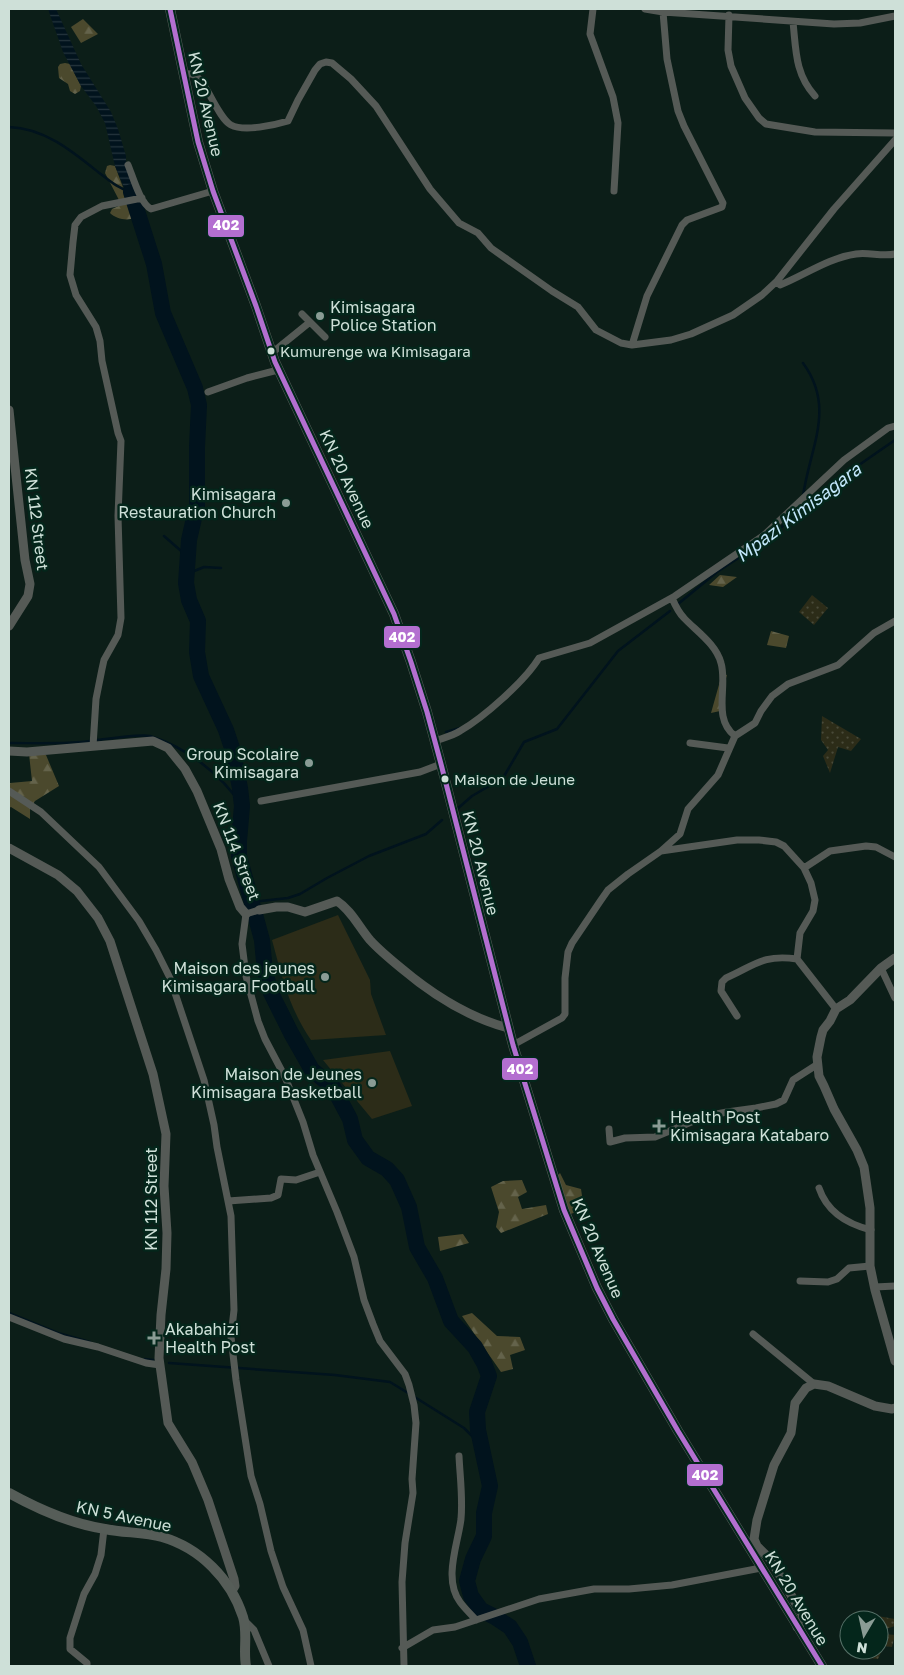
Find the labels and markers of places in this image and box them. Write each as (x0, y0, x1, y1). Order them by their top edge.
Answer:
place label: Kimisagara Police Station (330, 297, 437, 335)
marker: Kimisagara Police Station (314, 310, 326, 322)
place label: Kumurenge wa Kimisagara (280, 342, 471, 360)
marker: Kumurenge wa Kimisagara (266, 346, 276, 356)
place label: Kimisagara Restauration Church (118, 484, 276, 522)
marker: Kimisagara Restauration Church (280, 497, 292, 509)
place label: Group Scolaire Kimisagara (186, 744, 299, 782)
marker: Group Scolaire Kimisagara (303, 757, 315, 769)
place label: Maison de Jeune (454, 770, 575, 788)
marker: Maison de Jeune (440, 774, 450, 784)
place label: Maison des jeunes Kimisagara Football (162, 958, 315, 996)
marker: Maison des jeunes Kimisagara Football (319, 971, 331, 983)
place label: Maison de Jeunes Kimisagara Basketball (191, 1064, 362, 1102)
marker: Maison de Jeunes Kimisagara Basketball (366, 1077, 378, 1089)
place label: Health Post Kimisagara Katabaro (670, 1107, 829, 1145)
marker: Health Post Kimisagara Katabaro (652, 1119, 666, 1133)
place label: Akabahizi Health Post (165, 1319, 255, 1357)
marker: Akabahizi Health Post (147, 1331, 161, 1345)

